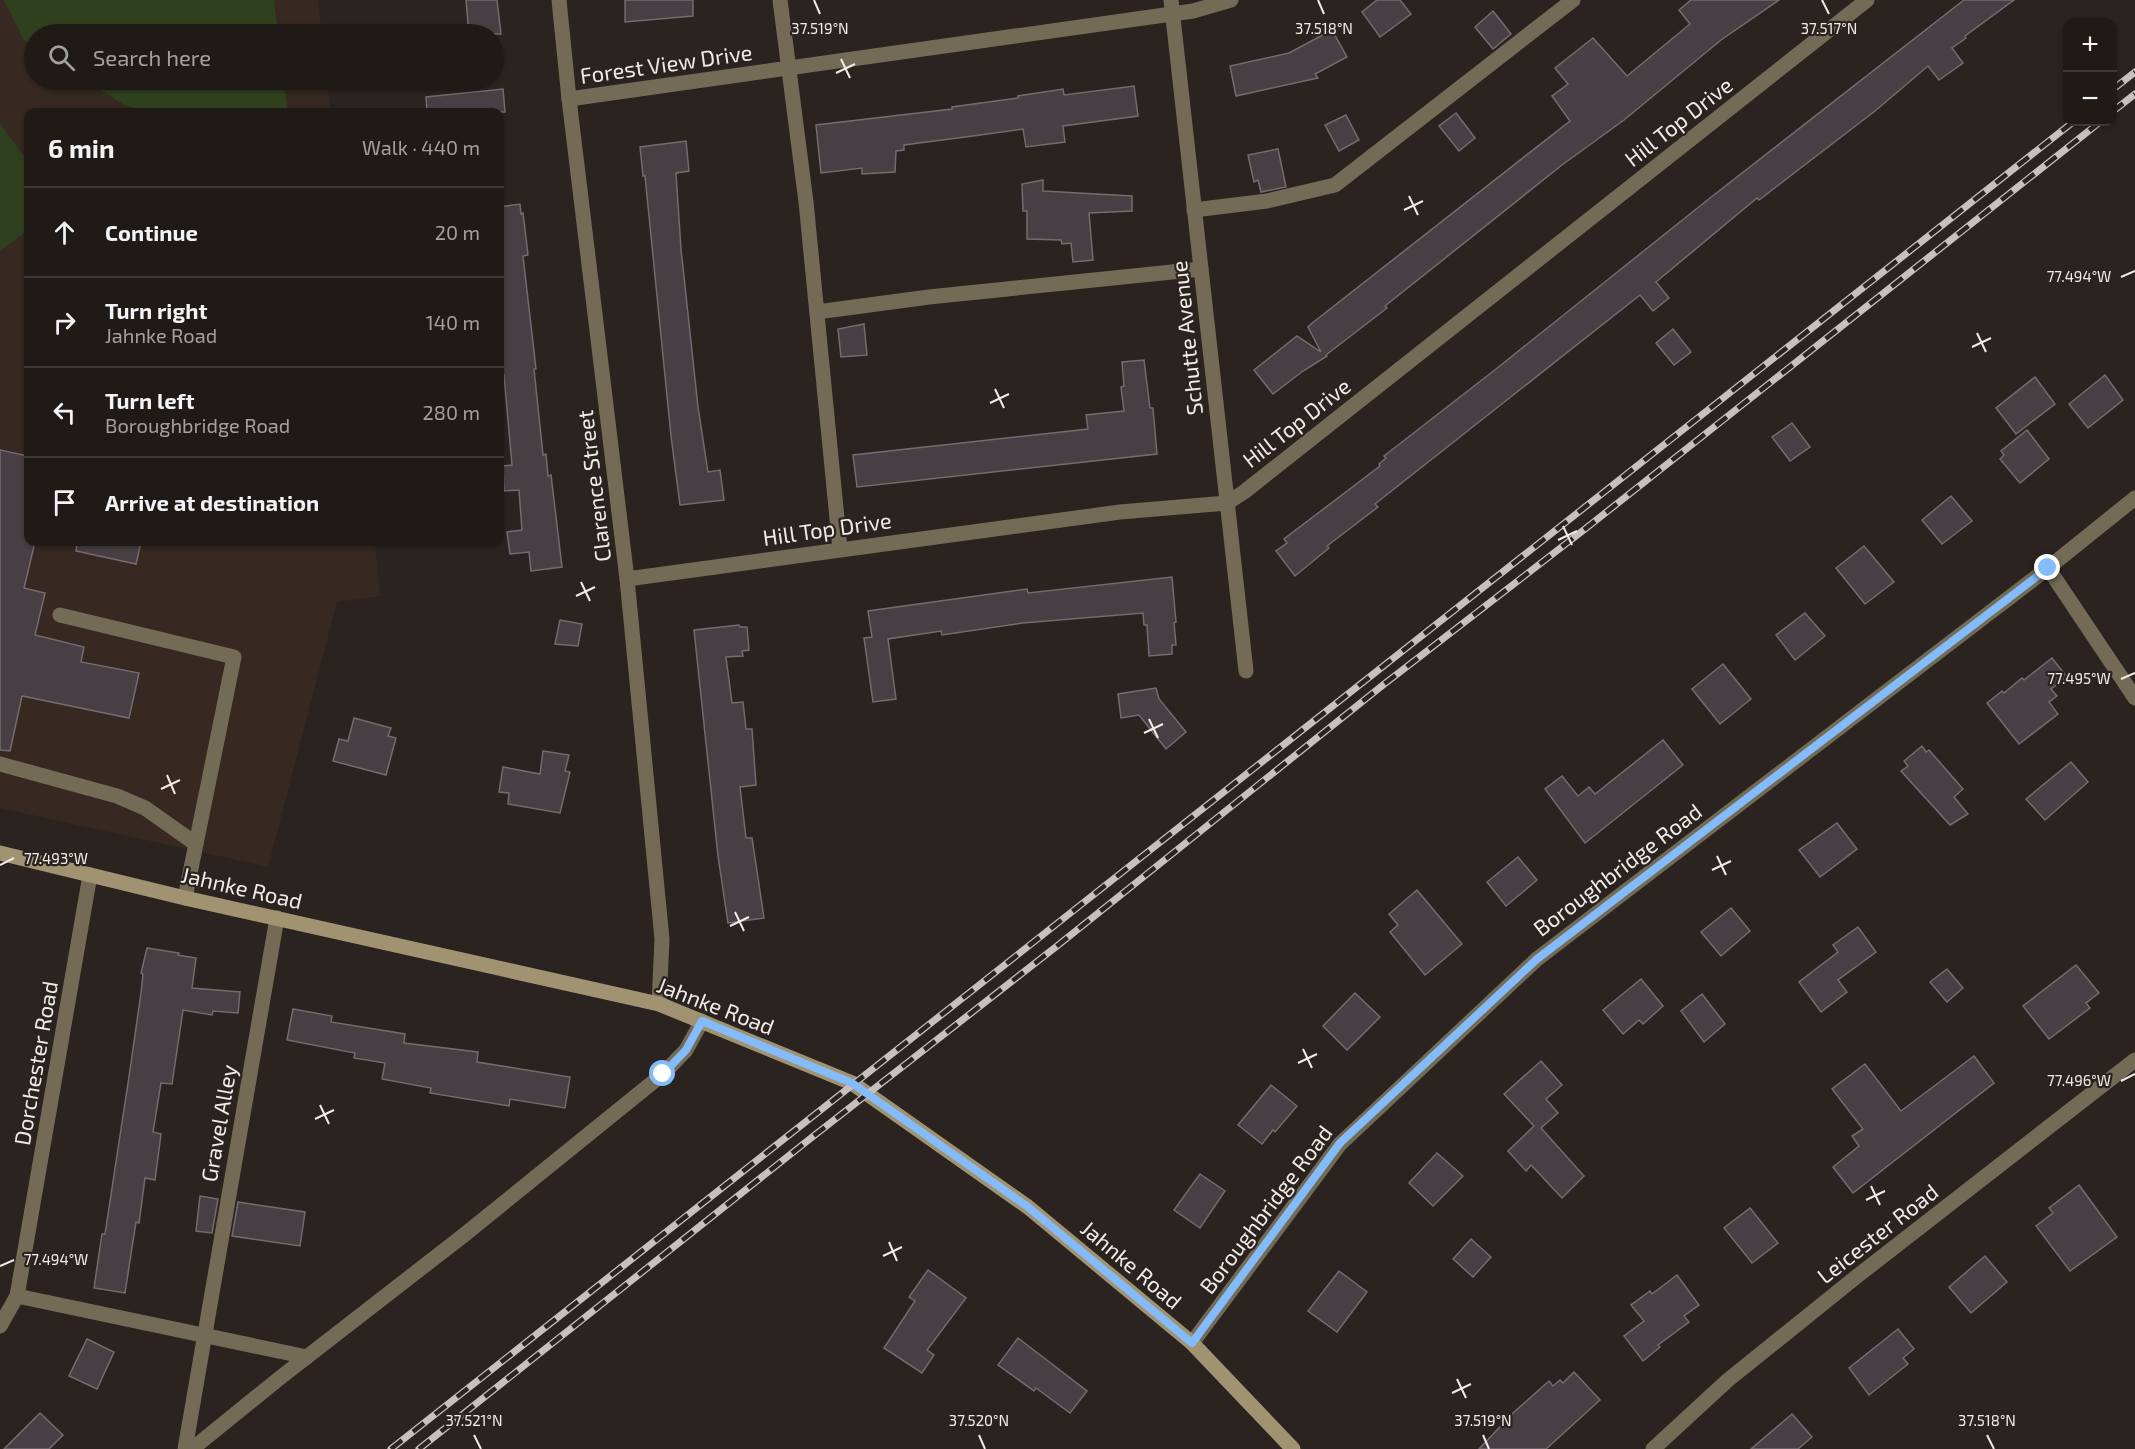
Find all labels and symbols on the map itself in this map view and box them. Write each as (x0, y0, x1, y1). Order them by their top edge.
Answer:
text: 37.519°N (791, 19, 849, 37)
text: 37.518°N (1295, 19, 1353, 37)
text: 37.517°N (1801, 19, 1857, 37)
street label: Forest View Drive (578, 38, 754, 88)
street label: Hill Top Drive (1619, 71, 1737, 171)
street label: Schutte Avenue (1165, 260, 1207, 416)
text: 77.494°W (2047, 267, 2111, 285)
street label: Hill Top Drive (1237, 372, 1355, 472)
street label: Clarence Street (571, 409, 615, 563)
street label: Hill Top Drive (761, 506, 893, 550)
route end (2034, 554, 2060, 580)
text: 77.495°W (2047, 669, 2111, 687)
street label: Boroughbridge Road (1528, 797, 1706, 941)
text: 77.493°W (24, 849, 88, 867)
street label: Jahnke Road (179, 860, 305, 914)
street label: Jahnke Road (654, 971, 778, 1039)
street label: Dorchester Road (8, 979, 62, 1147)
route start (649, 1060, 675, 1086)
street label: Gravel Alley (195, 1062, 241, 1184)
text: 77.496°W (2047, 1071, 2111, 1089)
street label: Boroughbridge Road (1193, 1120, 1337, 1298)
street label: Leicester Road (1811, 1178, 1943, 1288)
street label: Jahnke Road (1076, 1214, 1188, 1314)
text: 77.494°W (24, 1250, 88, 1268)
text: 37.521°N (445, 1411, 503, 1429)
text: 37.520°N (949, 1411, 1009, 1429)
text: 37.519°N (1454, 1411, 1512, 1429)
text: 37.518°N (1958, 1411, 2016, 1429)

